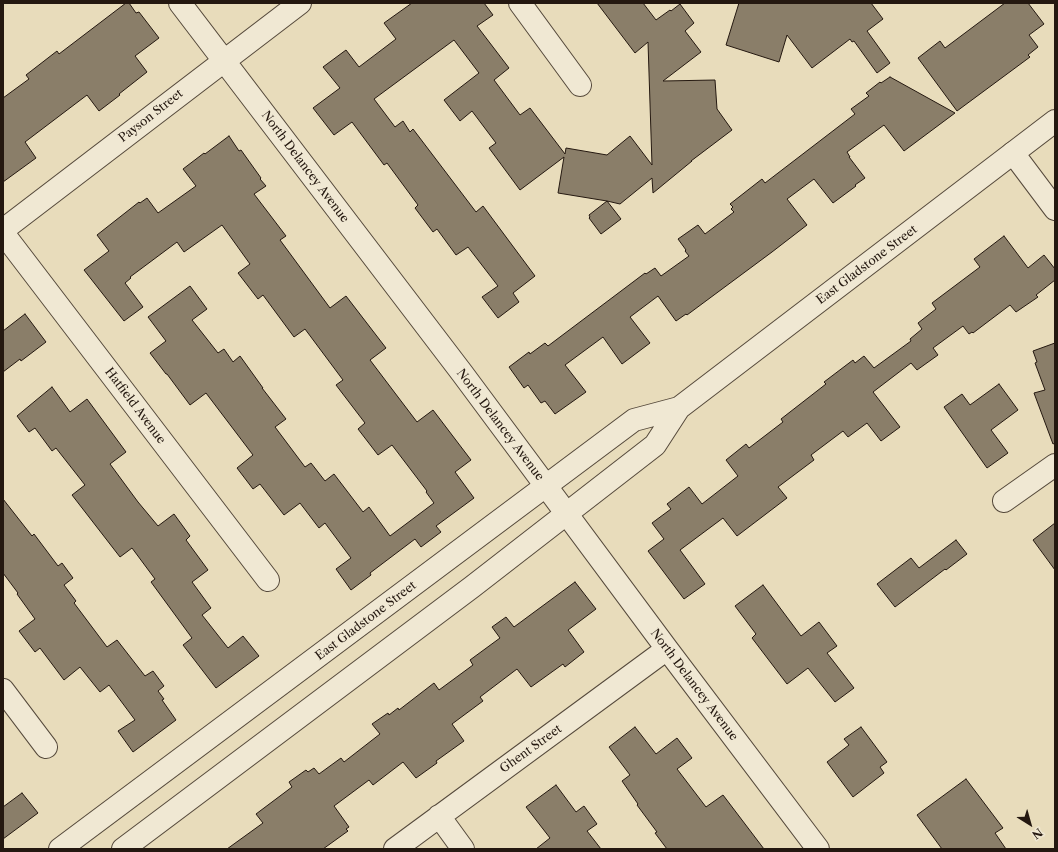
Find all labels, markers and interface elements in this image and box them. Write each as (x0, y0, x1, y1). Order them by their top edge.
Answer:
street label: Payson Street (116, 86, 186, 146)
street label: North Delancey Avenue (258, 108, 352, 226)
street label: East Gladstone Street (814, 222, 920, 308)
street label: Hatfield Avenue (102, 365, 168, 447)
street label: North Delancey Avenue (453, 366, 547, 484)
street label: East Gladstone Street (313, 578, 419, 664)
street label: North Delancey Avenue (647, 626, 741, 744)
street label: Ghent Street (497, 722, 565, 776)
north arrow (1010, 804, 1050, 844)
text: N (1029, 825, 1045, 842)

